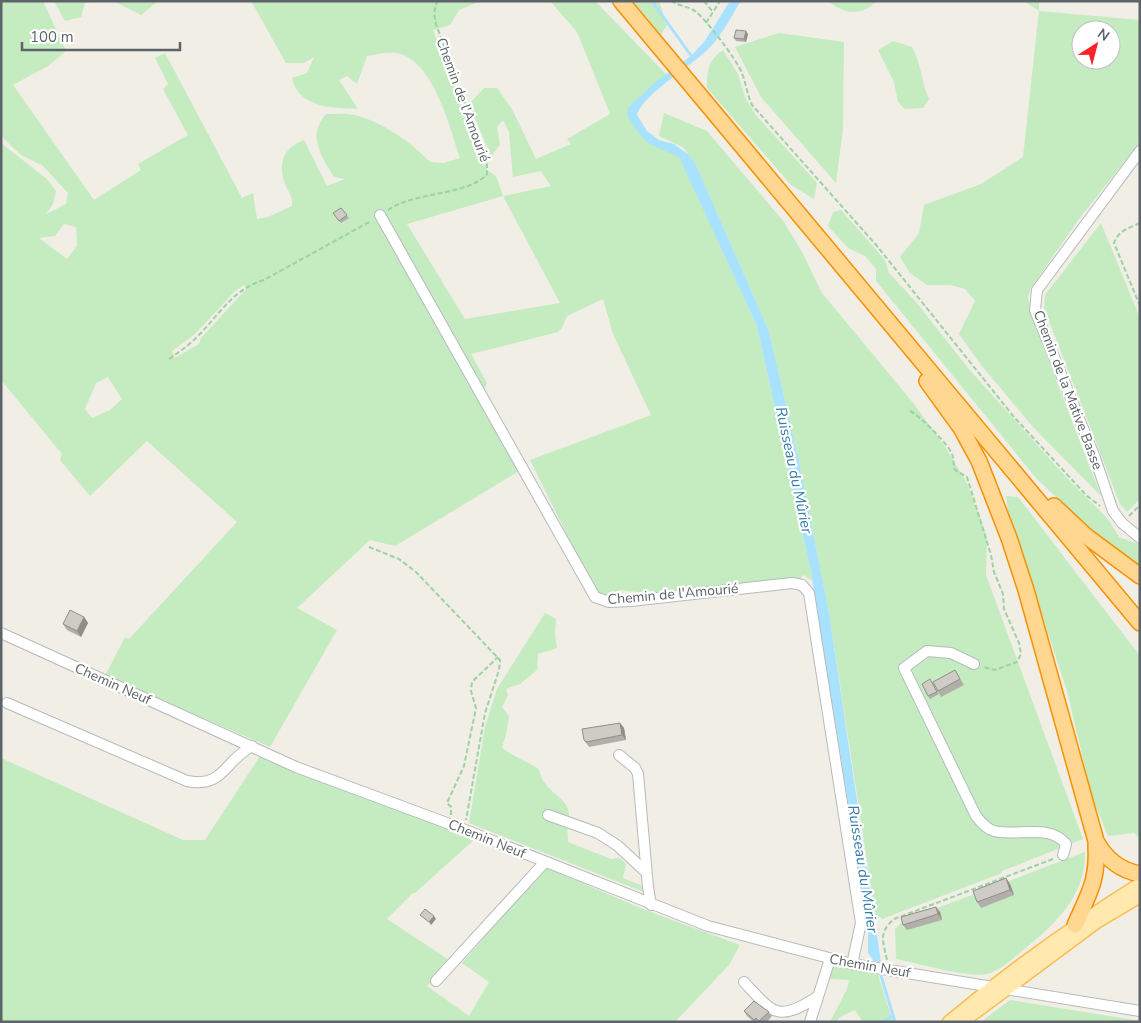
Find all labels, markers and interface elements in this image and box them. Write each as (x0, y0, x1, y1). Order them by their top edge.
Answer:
scale bar (22, 20, 180, 52)
north arrow (1071, 20, 1121, 70)
text: N (1094, 24, 1113, 46)
text: 100 m (30, 27, 74, 47)
street label: Chemin de l'Amourié (432, 35, 494, 165)
street label: Chemin de la Mative Basse (1029, 307, 1107, 473)
water label: Ruisseau du Mûrier (771, 405, 817, 536)
street label: Chemin de l'Amourié (607, 579, 739, 609)
street label: Chemin Neuf (72, 659, 155, 709)
water label: Ruisseau du Mûrier (843, 804, 883, 935)
street label: Chemin Neuf (445, 815, 529, 863)
street label: Chemin Neuf (828, 950, 912, 983)

